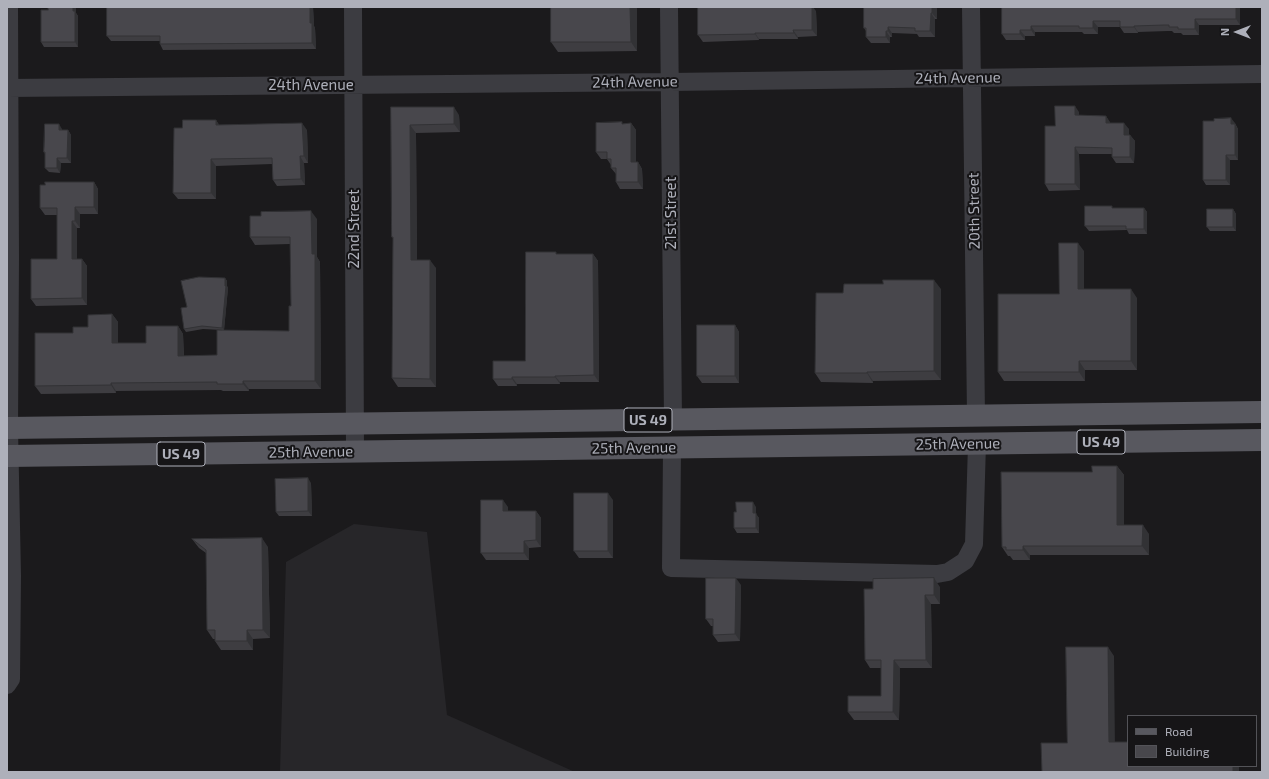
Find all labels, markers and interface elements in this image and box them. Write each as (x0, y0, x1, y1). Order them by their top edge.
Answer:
north arrow (1217, 12, 1257, 52)
text: N (1218, 28, 1231, 36)
street label: 24th Avenue (915, 68, 1001, 88)
street label: 24th Avenue (592, 72, 678, 92)
street label: 24th Avenue (268, 76, 354, 94)
street label: 20th Street (964, 172, 984, 250)
street label: 21st Street (662, 177, 680, 249)
street label: 22nd Street (345, 189, 363, 269)
road number: US 49 (624, 408, 672, 432)
road number: US 49 (1077, 430, 1125, 454)
street label: 25th Avenue (916, 434, 1000, 454)
street label: 25th Avenue (592, 438, 676, 458)
road number: US 49 (157, 442, 205, 466)
street label: 25th Avenue (269, 442, 353, 462)
legend (1127, 715, 1257, 767)
text: Road (1165, 724, 1193, 738)
text: Building (1165, 744, 1209, 758)

